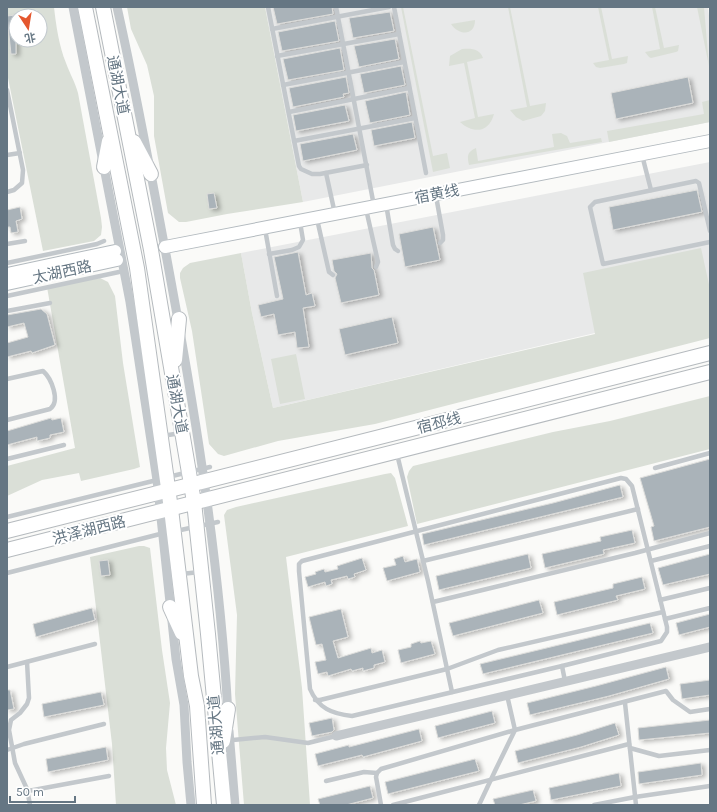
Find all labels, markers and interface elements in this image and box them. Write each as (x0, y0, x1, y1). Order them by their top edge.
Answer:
north arrow (8, 8, 48, 48)
text: 北 (23, 30, 37, 45)
street label: 通湖大道 (103, 54, 133, 116)
street label: 宿黄线 (413, 181, 461, 207)
street label: 太湖西路 (31, 257, 93, 287)
street label: 通湖大道 (163, 373, 191, 435)
street label: 宿邳线 (415, 409, 463, 437)
street label: 洪泽湖西路 (50, 512, 128, 548)
street label: 通湖大道 (204, 694, 228, 756)
scale bar (10, 778, 75, 804)
text: 50 m (16, 785, 44, 799)

